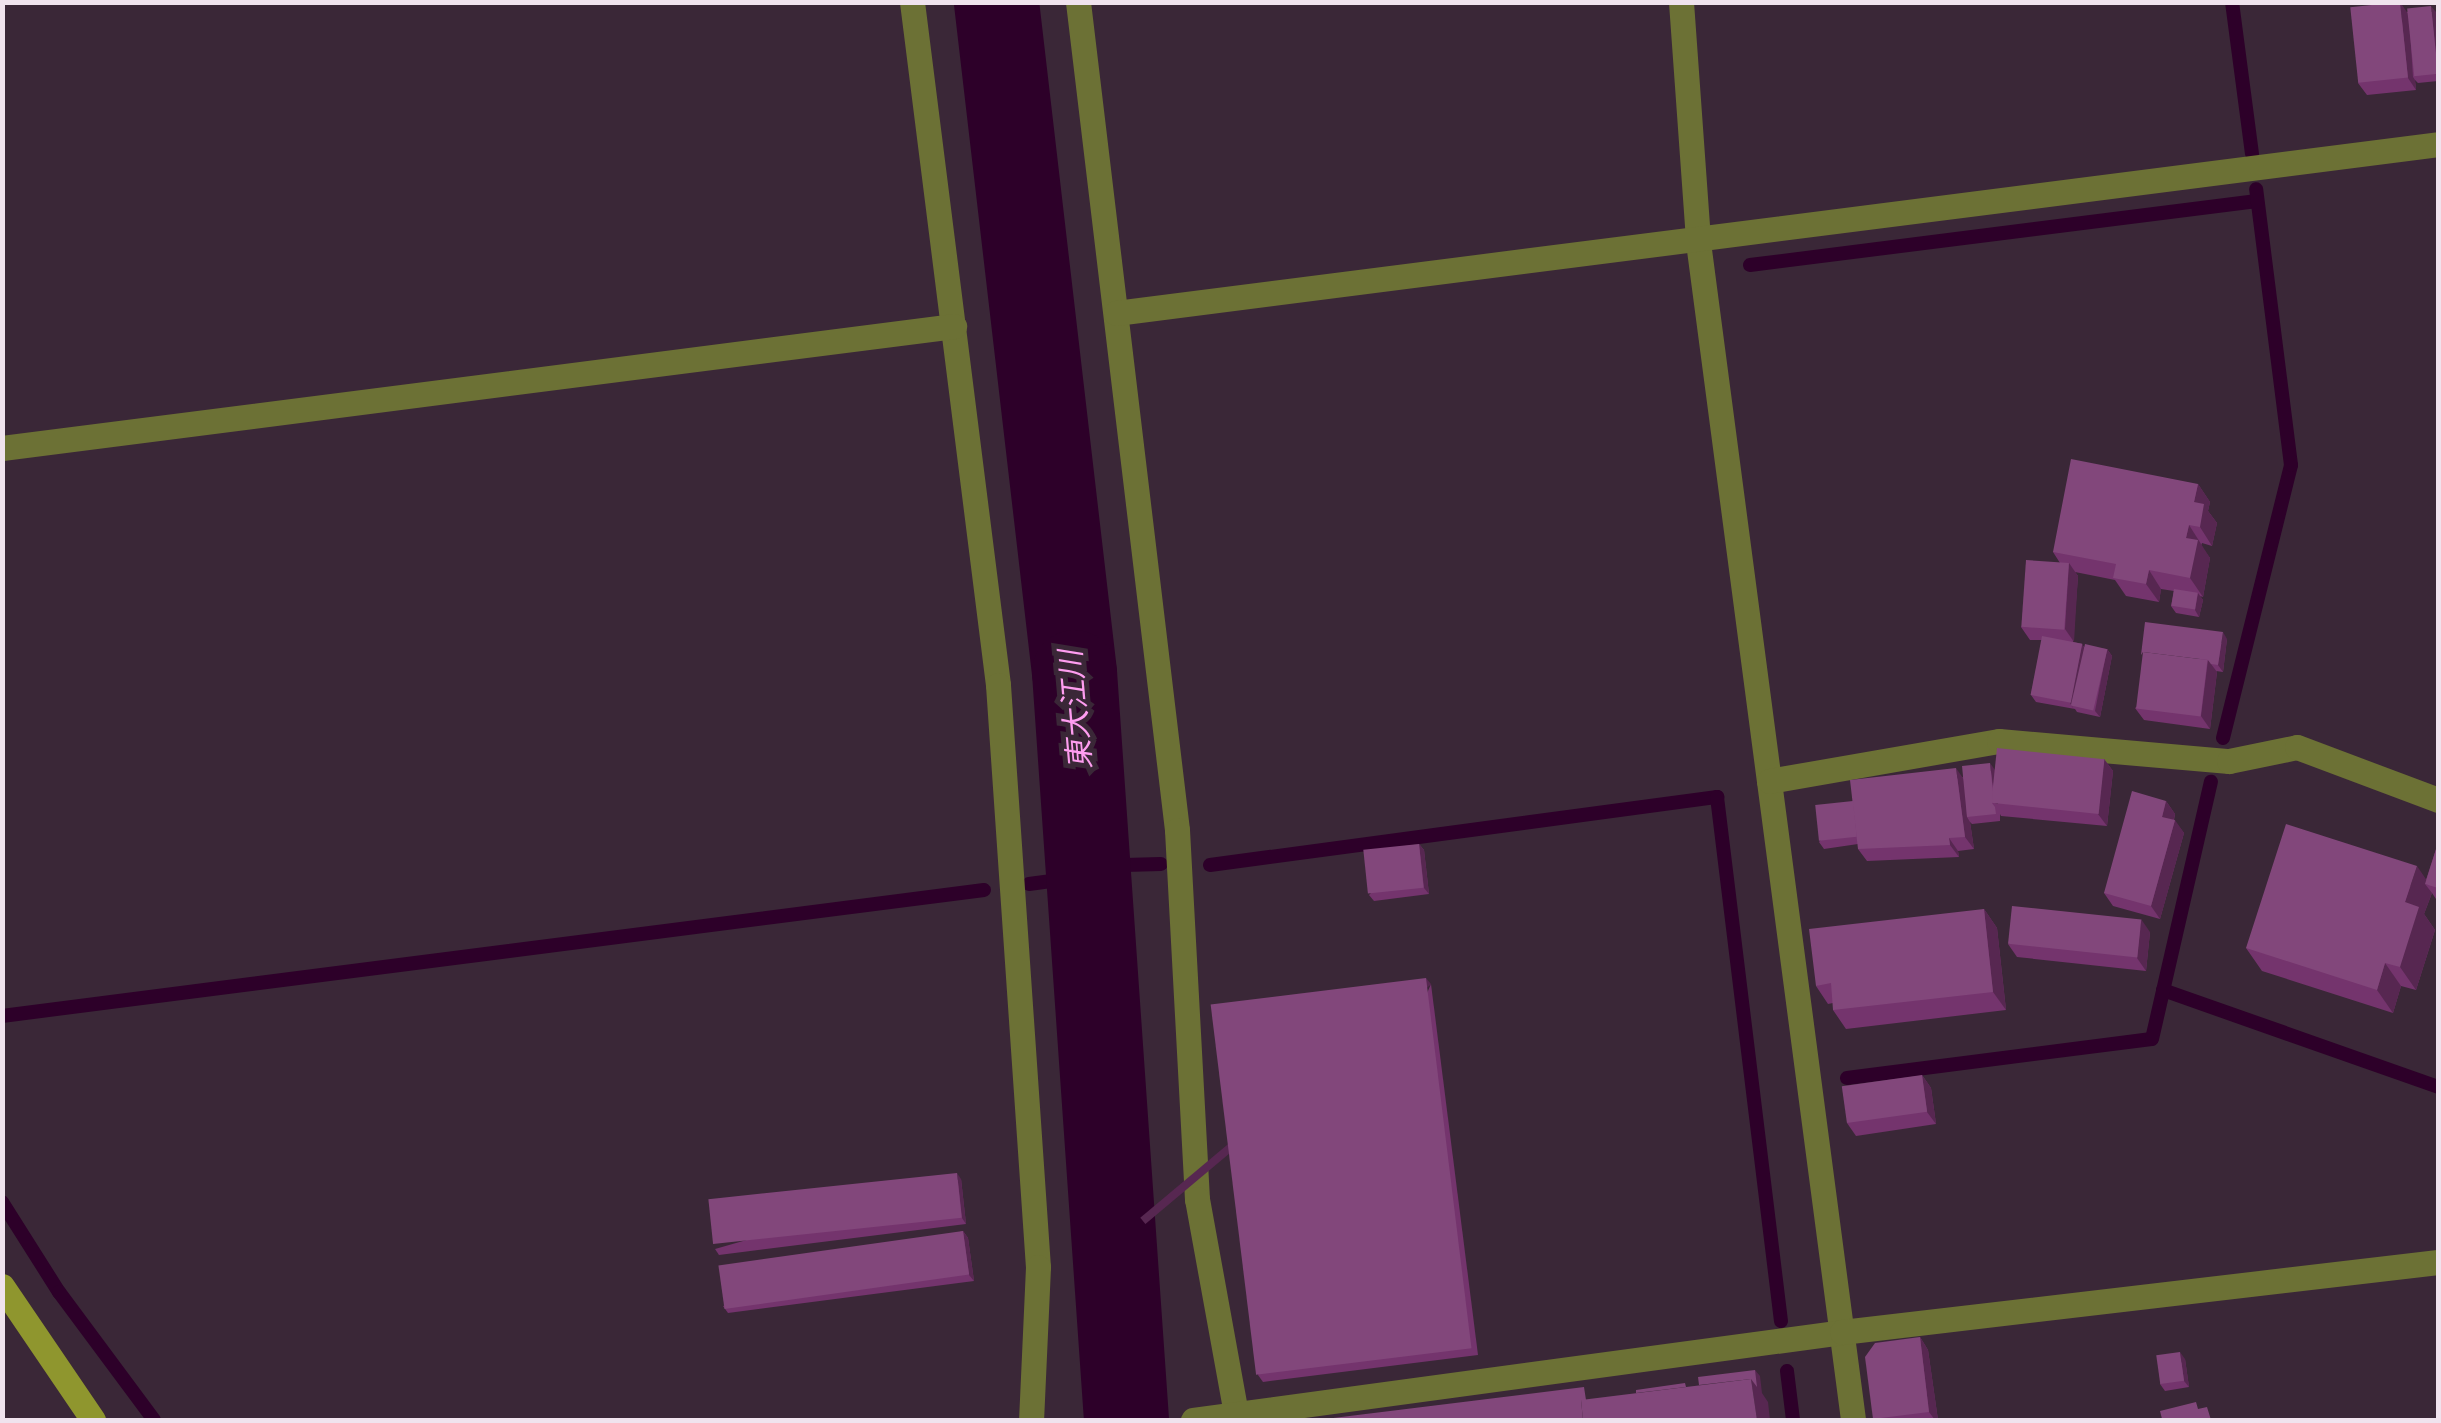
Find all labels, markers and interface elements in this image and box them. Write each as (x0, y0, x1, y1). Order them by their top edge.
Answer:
water label: 東大江川 (1052, 649, 1098, 771)

